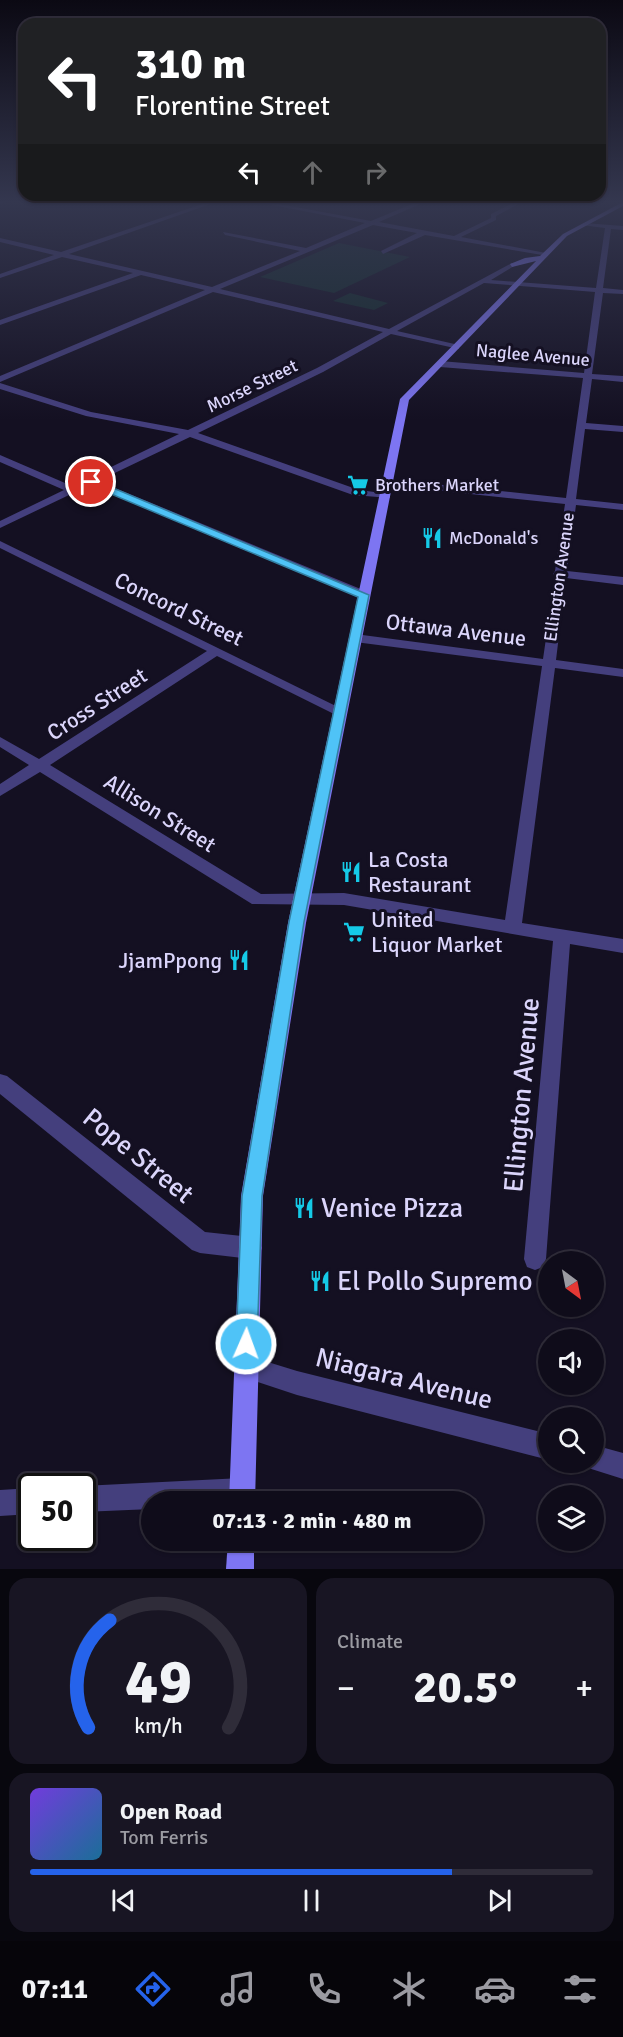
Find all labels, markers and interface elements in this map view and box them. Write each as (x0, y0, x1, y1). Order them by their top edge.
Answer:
text: 310 m (135, 39, 246, 90)
icon: left (36, 42, 114, 120)
text: Florentine Street (135, 90, 330, 123)
icon: left (233, 156, 266, 189)
icon: ahead (296, 156, 329, 189)
icon: right (359, 156, 392, 189)
street label: Naglee Avenue (475, 339, 591, 371)
street label: Morse Street (203, 355, 301, 417)
pin (65, 456, 116, 507)
icon: arrive (74, 465, 107, 498)
supermarket icon: Brothers Market (346, 473, 370, 497)
place label: Brothers Market (375, 474, 499, 496)
street label: Ellington Avenue (539, 511, 579, 643)
restaurant icon: McDonald's (420, 526, 444, 550)
place label: McDonald's (449, 527, 538, 549)
street label: Concord Street (110, 566, 248, 652)
street label: Ottawa Avenue (384, 608, 528, 652)
street label: Cross Street (42, 662, 152, 746)
street label: Allison Street (99, 768, 221, 858)
place label: La Costa Restaurant (368, 846, 472, 898)
restaurant icon: La Costa Restaurant (339, 860, 363, 884)
place label: United Liquor Market (371, 906, 503, 958)
supermarket icon: United Liquor Market (342, 920, 366, 944)
place label: JjamPpong (118, 947, 222, 974)
restaurant icon: JjamPpong (227, 948, 251, 972)
street label: Ellington Avenue (497, 996, 547, 1194)
street label: Pope Street (76, 1101, 200, 1211)
place label: Venice Pizza (321, 1192, 463, 1225)
restaurant icon: Venice Pizza (292, 1196, 316, 1220)
north arrow (538, 1251, 604, 1317)
map controls (538, 1251, 604, 1551)
place label: El Pollo Supremo (337, 1265, 533, 1298)
restaurant icon: El Pollo Supremo (308, 1269, 332, 1293)
position arrow (214, 1312, 278, 1376)
button: sound (538, 1329, 604, 1395)
street label: Niagara Avenue (312, 1341, 496, 1417)
button: search (538, 1407, 604, 1473)
speed limit sign: 50 (18, 1473, 96, 1551)
button: layers (538, 1485, 604, 1551)
text: 07:13 · 2 min · 480 m (212, 1507, 412, 1534)
text: Climate (337, 1629, 403, 1654)
text: 49 (124, 1643, 192, 1720)
text: 20.5° (413, 1660, 517, 1715)
text: − (337, 1668, 355, 1709)
text: + (575, 1668, 593, 1709)
text: km/h (134, 1713, 182, 1739)
text: Open Road (120, 1798, 222, 1825)
text: Tom Ferris (120, 1825, 208, 1850)
icon: previous (107, 1884, 140, 1917)
icon: pause (295, 1884, 328, 1917)
icon: next (483, 1884, 516, 1917)
icon: directions (132, 1968, 174, 2010)
icon: music (217, 1968, 259, 2010)
icon: phone (303, 1968, 345, 2010)
icon: climate (388, 1968, 430, 2010)
icon: car (474, 1968, 516, 2010)
icon: filters (559, 1968, 601, 2010)
text: 07:11 (22, 1973, 88, 2006)

